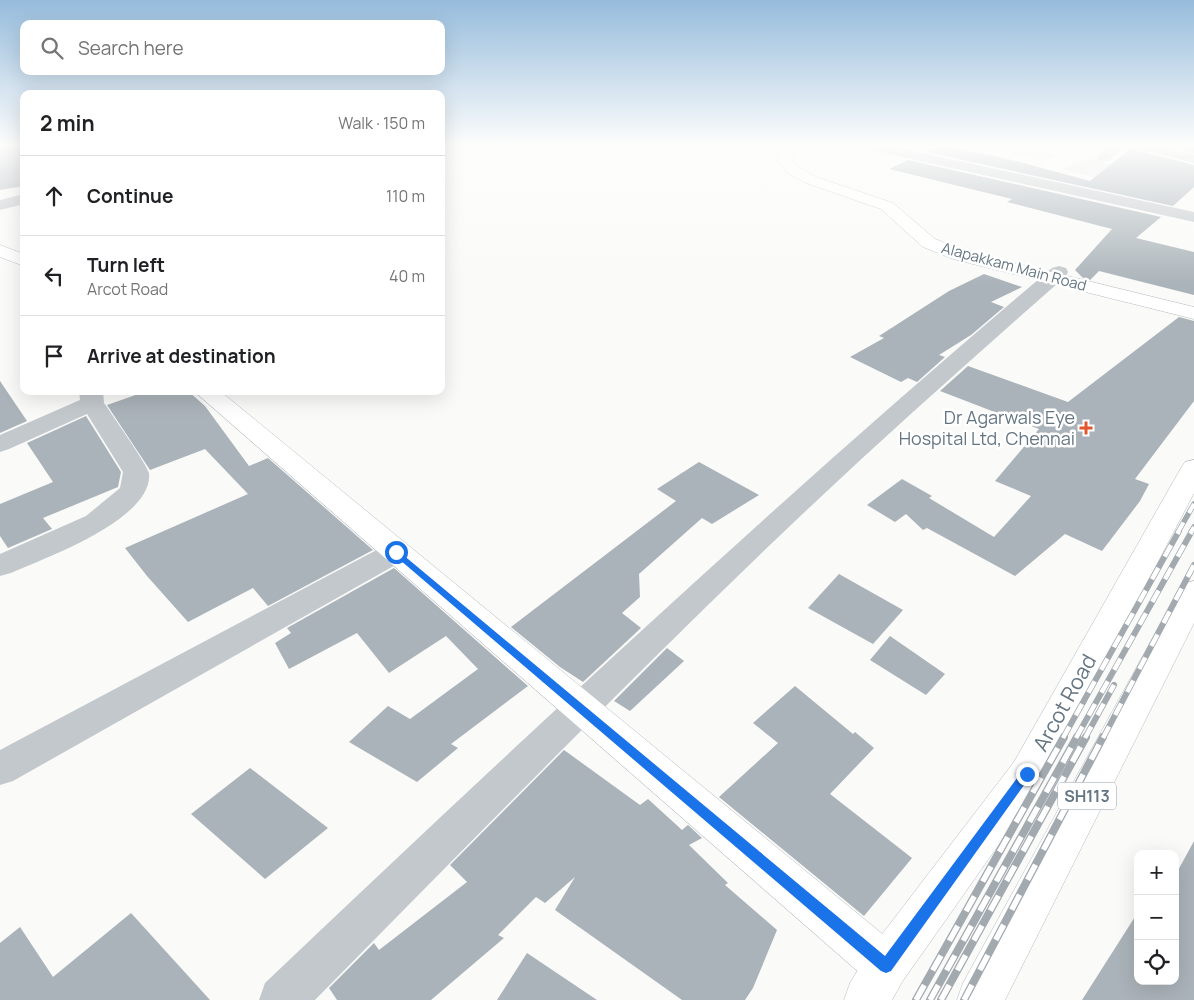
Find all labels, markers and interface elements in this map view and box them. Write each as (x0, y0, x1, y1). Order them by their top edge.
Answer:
search box (20, 20, 445, 75)
icon: search (38, 34, 66, 62)
text: Search here (78, 35, 184, 61)
text: 2 min (40, 109, 95, 137)
text: Walk · 150 m (338, 112, 425, 134)
icon: ahead (40, 182, 68, 210)
text: Continue (87, 183, 173, 209)
text: 110 m (386, 185, 425, 207)
street label: Alapakkam Main Road (939, 237, 1089, 296)
text: Turn left (87, 252, 165, 278)
icon: left (40, 262, 68, 290)
text: 40 m (389, 265, 425, 287)
text: Arcot Road (87, 278, 168, 300)
icon: arrive (40, 342, 68, 370)
text: Arrive at destination (87, 343, 276, 369)
place label: Dr Agarwals Eye Hospital Ltd, Chennai (899, 405, 1075, 450)
marker: Dr Agarwals Eye Hospital Ltd, Chennai (1079, 421, 1093, 435)
route start (385, 541, 408, 564)
street label: Arcot Road (1026, 649, 1102, 756)
route end (1016, 763, 1039, 786)
road number: SH113 (1058, 782, 1116, 809)
map controls (1134, 850, 1179, 985)
button: + (1134, 850, 1179, 895)
button: − (1134, 895, 1179, 940)
button: locate (1134, 940, 1179, 985)

